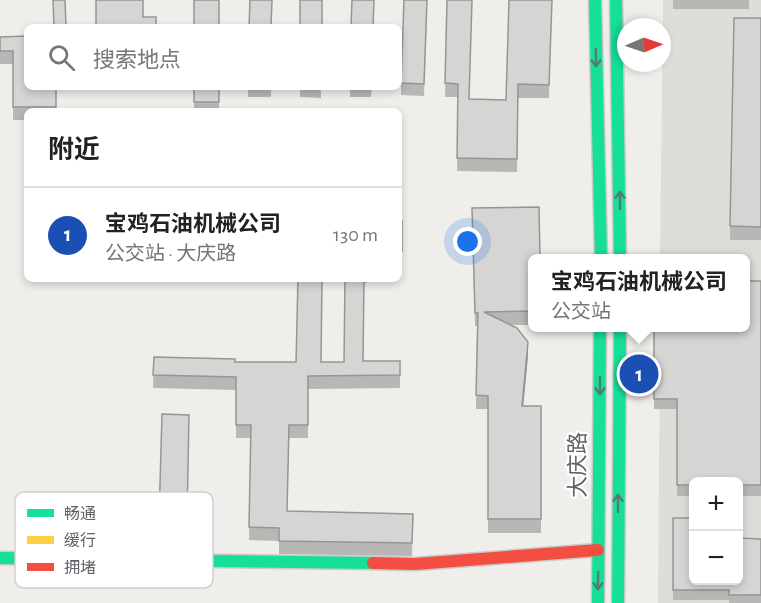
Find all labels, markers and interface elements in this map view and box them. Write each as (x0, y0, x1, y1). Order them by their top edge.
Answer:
north arrow (617, 18, 671, 72)
search box (24, 24, 402, 90)
icon: search (45, 41, 78, 74)
one-way arrow (591, 48, 602, 68)
text: 搜索地点 (93, 49, 181, 71)
text: 附近 (48, 137, 100, 163)
one-way arrow (614, 191, 626, 211)
text: 宝鸡石油机械公司 (105, 213, 281, 235)
text: 1 (64, 225, 71, 245)
text: 130 m (333, 225, 378, 245)
your location (453, 227, 482, 256)
text: 公交站 · 大庆路 (105, 244, 236, 264)
popup (528, 254, 750, 332)
text: 宝鸡石油机械公司 (551, 271, 727, 293)
text: 公交站 (551, 302, 611, 322)
pin: 1 (620, 352, 658, 397)
one-way arrow (594, 375, 606, 395)
street label: 大庆路 (566, 432, 589, 498)
map controls (689, 477, 743, 585)
button: + (689, 477, 743, 531)
legend (15, 492, 213, 588)
one-way arrow (612, 493, 624, 513)
text: 畅通 (64, 505, 96, 522)
button: − (689, 531, 743, 585)
text: 缓行 (64, 532, 96, 549)
text: 拥堵 (64, 560, 96, 576)
one-way arrow (592, 570, 604, 590)

